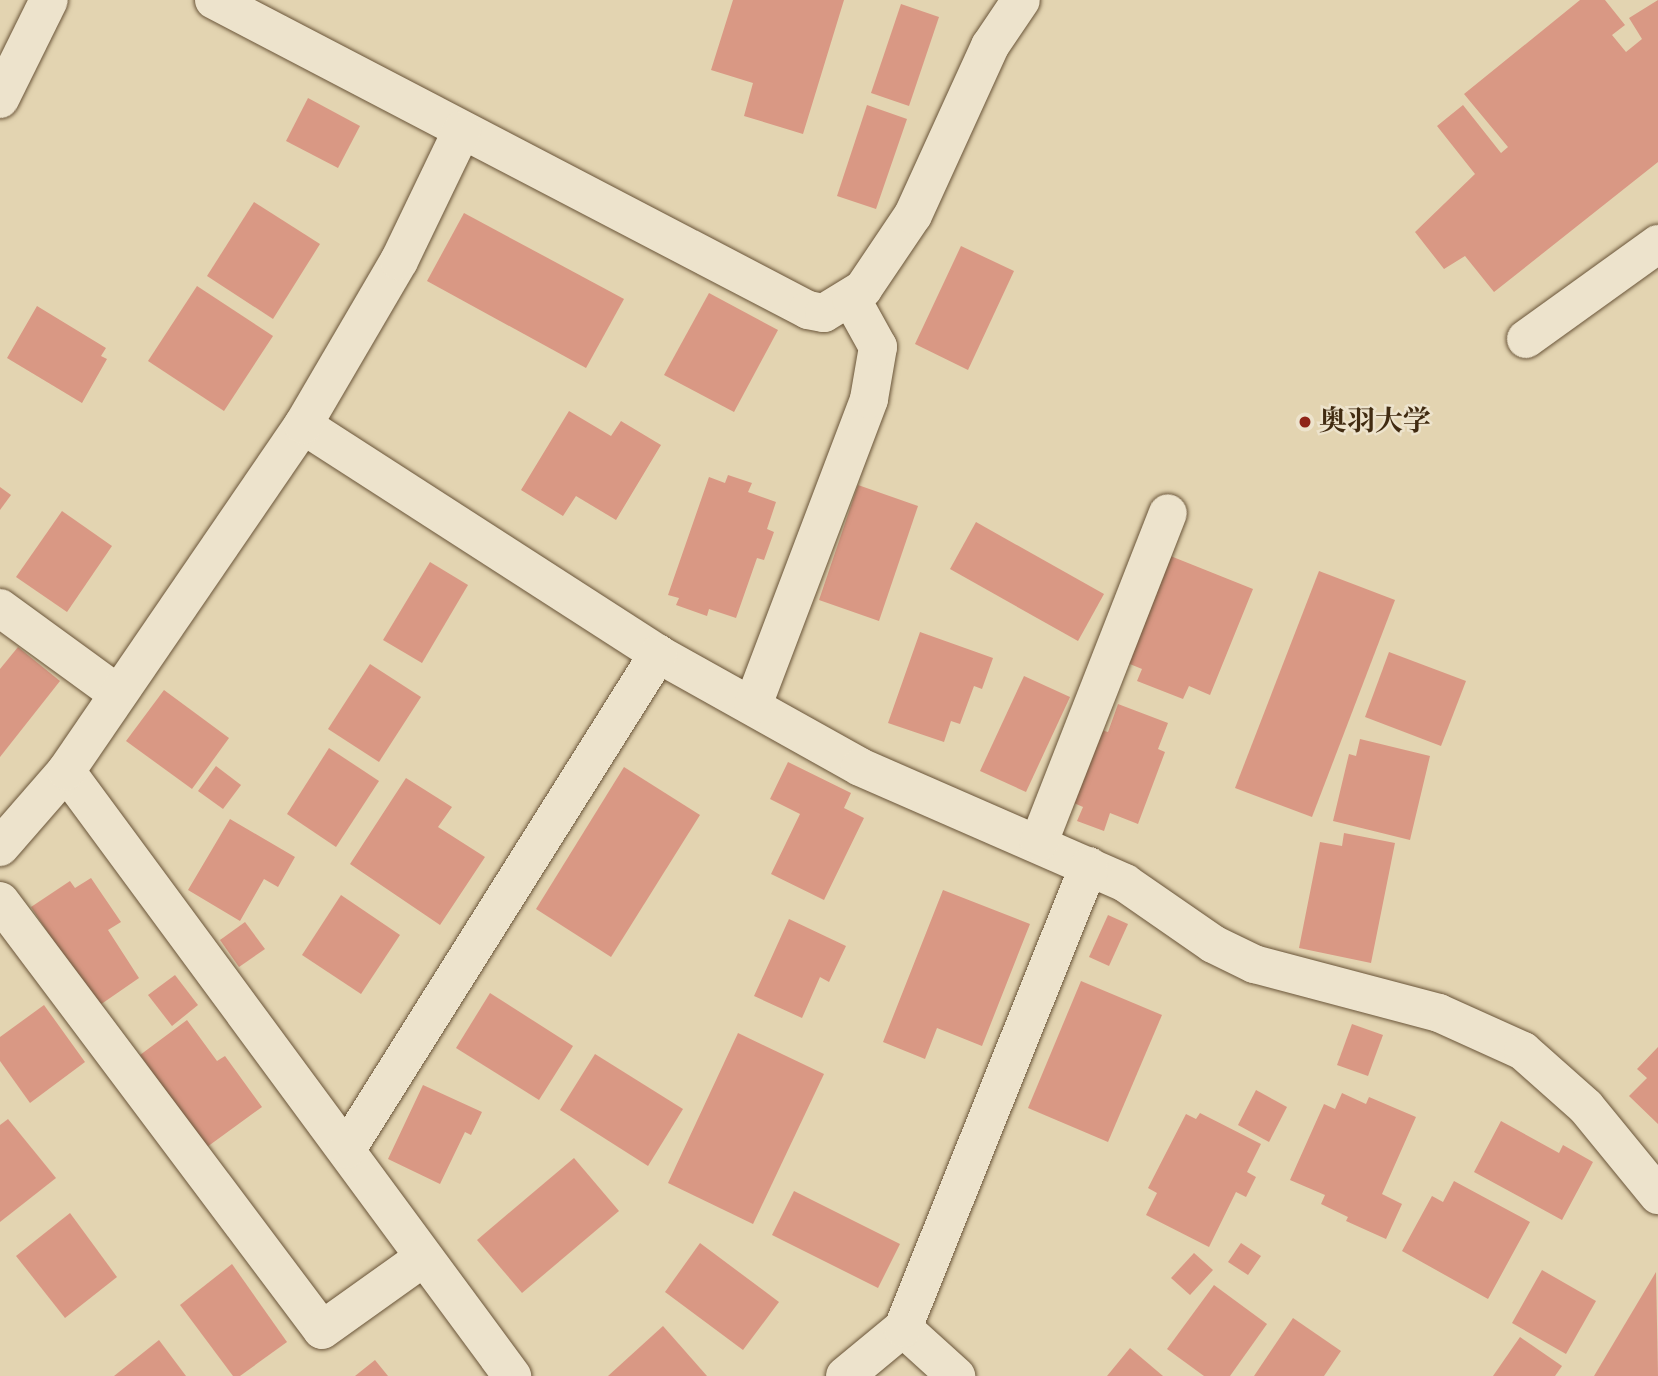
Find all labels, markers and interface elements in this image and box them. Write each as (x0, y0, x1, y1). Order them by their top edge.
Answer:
place label: 奥羽大学 (1319, 405, 1431, 439)
marker: 奥羽大学 (1297, 414, 1313, 430)

